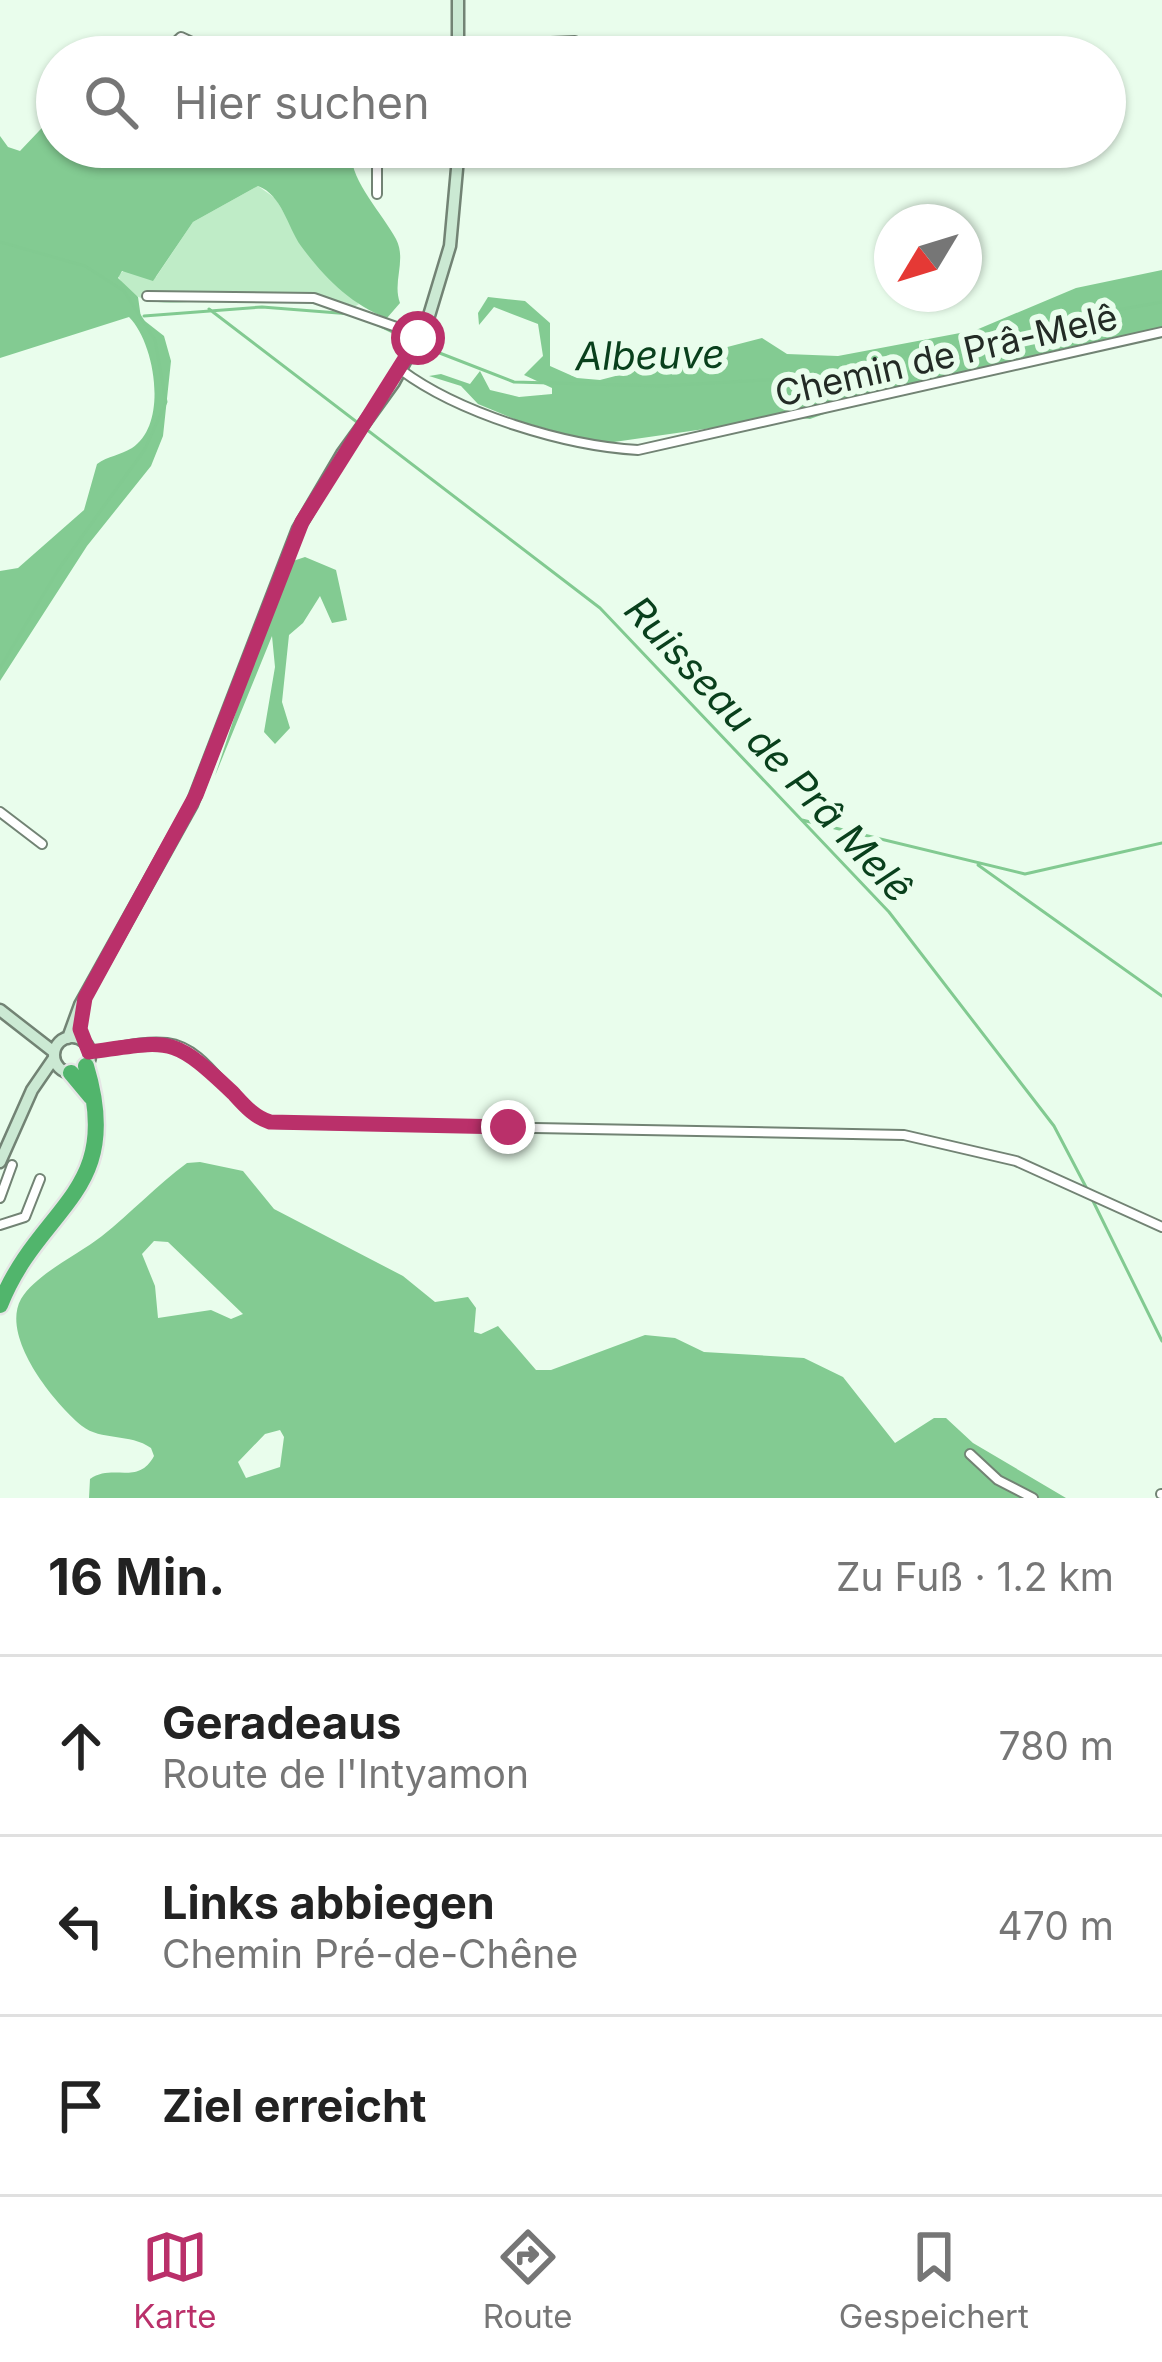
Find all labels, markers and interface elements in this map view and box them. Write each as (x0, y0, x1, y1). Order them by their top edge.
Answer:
search box (36, 36, 1126, 168)
icon: search (78, 69, 144, 135)
text: Hier suchen (174, 75, 430, 130)
north arrow (874, 204, 982, 312)
street label: Chemin de Prâ-Melê (771, 294, 1121, 416)
route start (391, 311, 445, 365)
water label: Albeuve (574, 330, 725, 379)
water label: Ruisseau de Prâ Melê (616, 586, 923, 911)
route end (481, 1100, 535, 1154)
text: 16 Min. (48, 1546, 225, 1607)
text: Zu Fuß · 1.2 km (836, 1553, 1114, 1600)
text: Geradeaus (162, 1695, 401, 1750)
icon: ahead (48, 1713, 114, 1779)
text: 780 m (999, 1722, 1114, 1769)
text: Route de l'Intyamon (162, 1750, 529, 1797)
text: Links abbiegen (162, 1875, 495, 1930)
icon: left (48, 1893, 114, 1959)
text: 470 m (998, 1902, 1114, 1949)
text: Chemin Pré-de-Chêne (162, 1930, 578, 1977)
icon: arrive (48, 2073, 114, 2139)
text: Ziel erreicht (162, 2078, 426, 2133)
tab: Karte (133, 2224, 216, 2336)
tab: Route (483, 2224, 573, 2336)
tab: Gespeichert (839, 2224, 1029, 2336)

